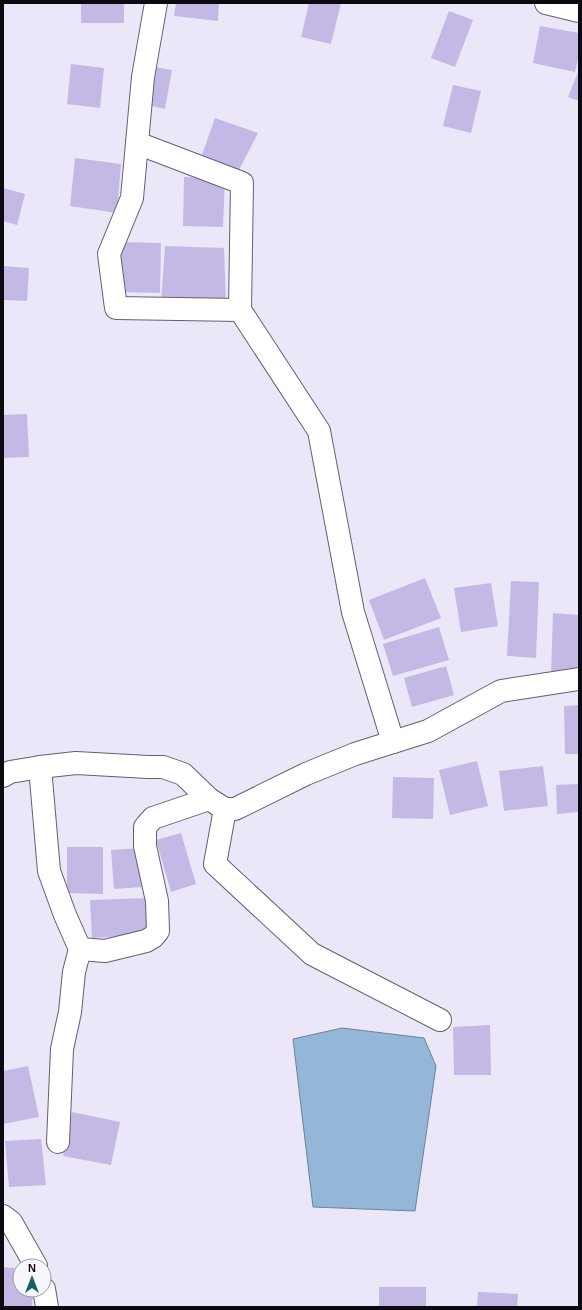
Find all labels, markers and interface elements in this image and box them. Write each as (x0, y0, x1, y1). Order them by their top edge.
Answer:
north arrow (12, 1258, 52, 1298)
text: N (28, 1262, 36, 1274)

